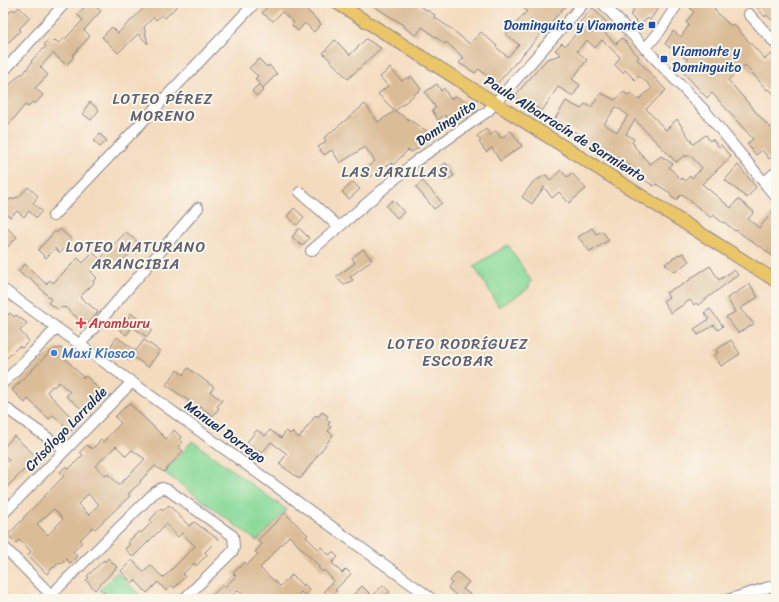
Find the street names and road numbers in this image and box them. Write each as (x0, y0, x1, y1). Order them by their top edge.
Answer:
street label: Paula Albarracín de Sarmiento (479, 69, 651, 189)
street label: Dominguito (410, 93, 482, 153)
street label: Crisólogo Larralde (19, 380, 114, 478)
street label: Manuel Dorrego (179, 394, 271, 470)

